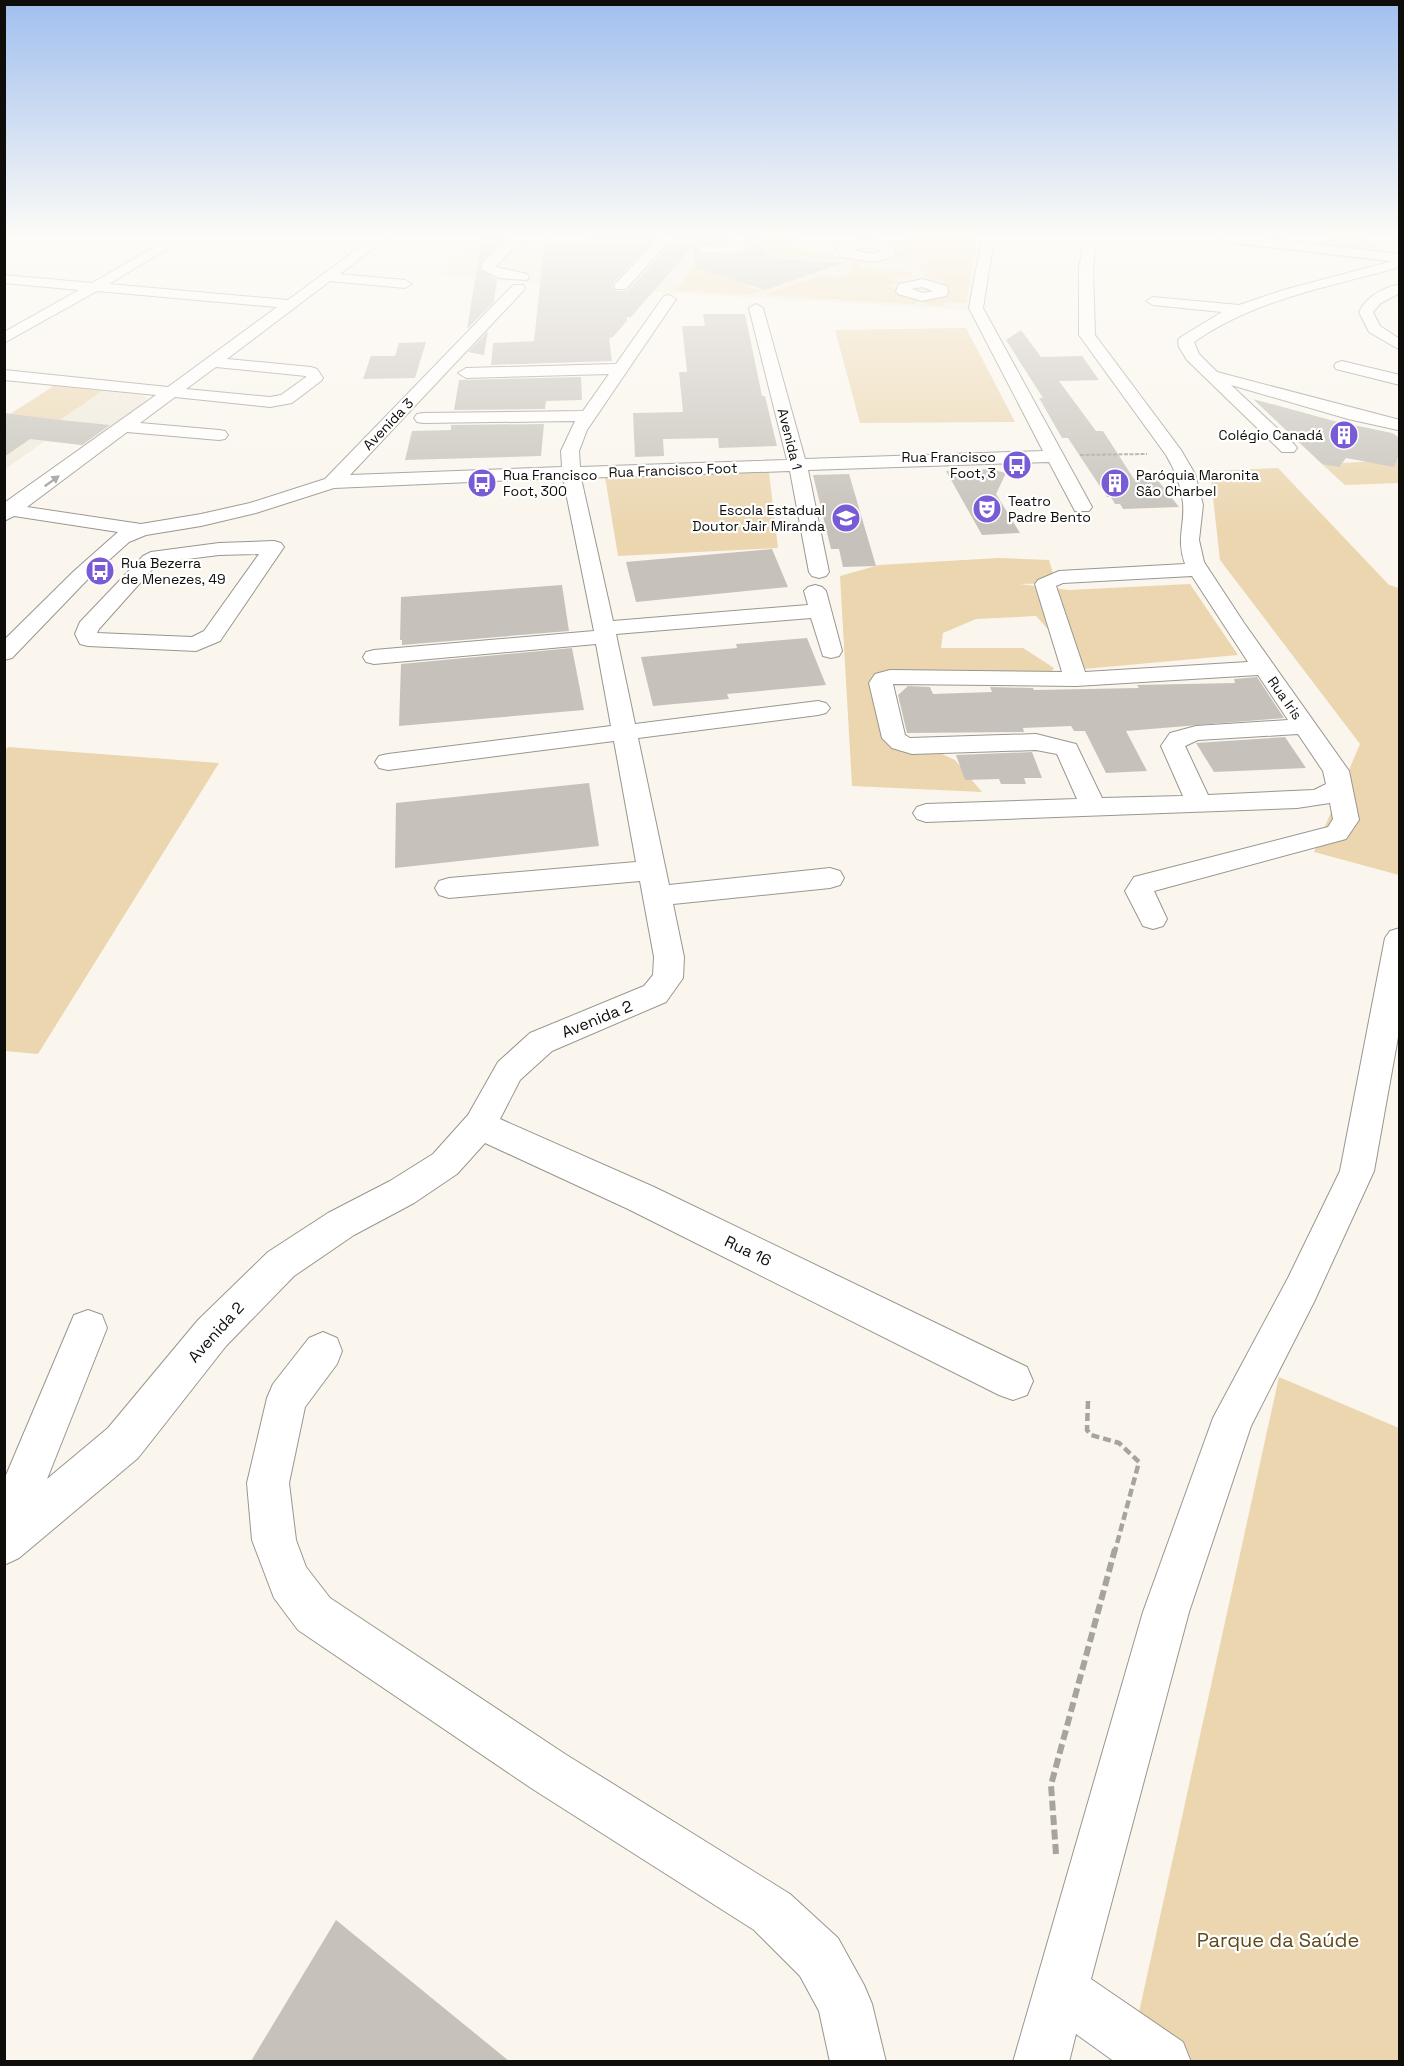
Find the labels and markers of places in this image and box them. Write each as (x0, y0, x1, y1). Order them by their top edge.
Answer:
building icon: Colégio Canadá (1328, 419, 1360, 451)
place label: Colégio Canadá (1218, 426, 1323, 444)
place label: Rua Francisco Foot, 3 (902, 448, 996, 482)
bus stop icon: Rua Francisco Foot, 3 (1001, 449, 1033, 481)
place label: Rua Francisco Foot, 300 (503, 466, 598, 500)
place label: Paróquia Maronita São Charbel (1136, 466, 1259, 500)
bus stop icon: Rua Francisco Foot, 300 (466, 467, 498, 499)
building icon: Paróquia Maronita São Charbel (1099, 467, 1131, 499)
place label: Teatro Padre Bento (1008, 492, 1091, 526)
theatre icon: Teatro Padre Bento (971, 493, 1003, 525)
place label: Escola Estadual Doutor Jair Miranda (692, 501, 825, 535)
school or university icon: Escola Estadual Doutor Jair Miranda (830, 502, 862, 534)
place label: Rua Bezerra de Menezes, 49 (121, 554, 226, 588)
bus stop icon: Rua Bezerra de Menezes, 49 (84, 555, 116, 587)

